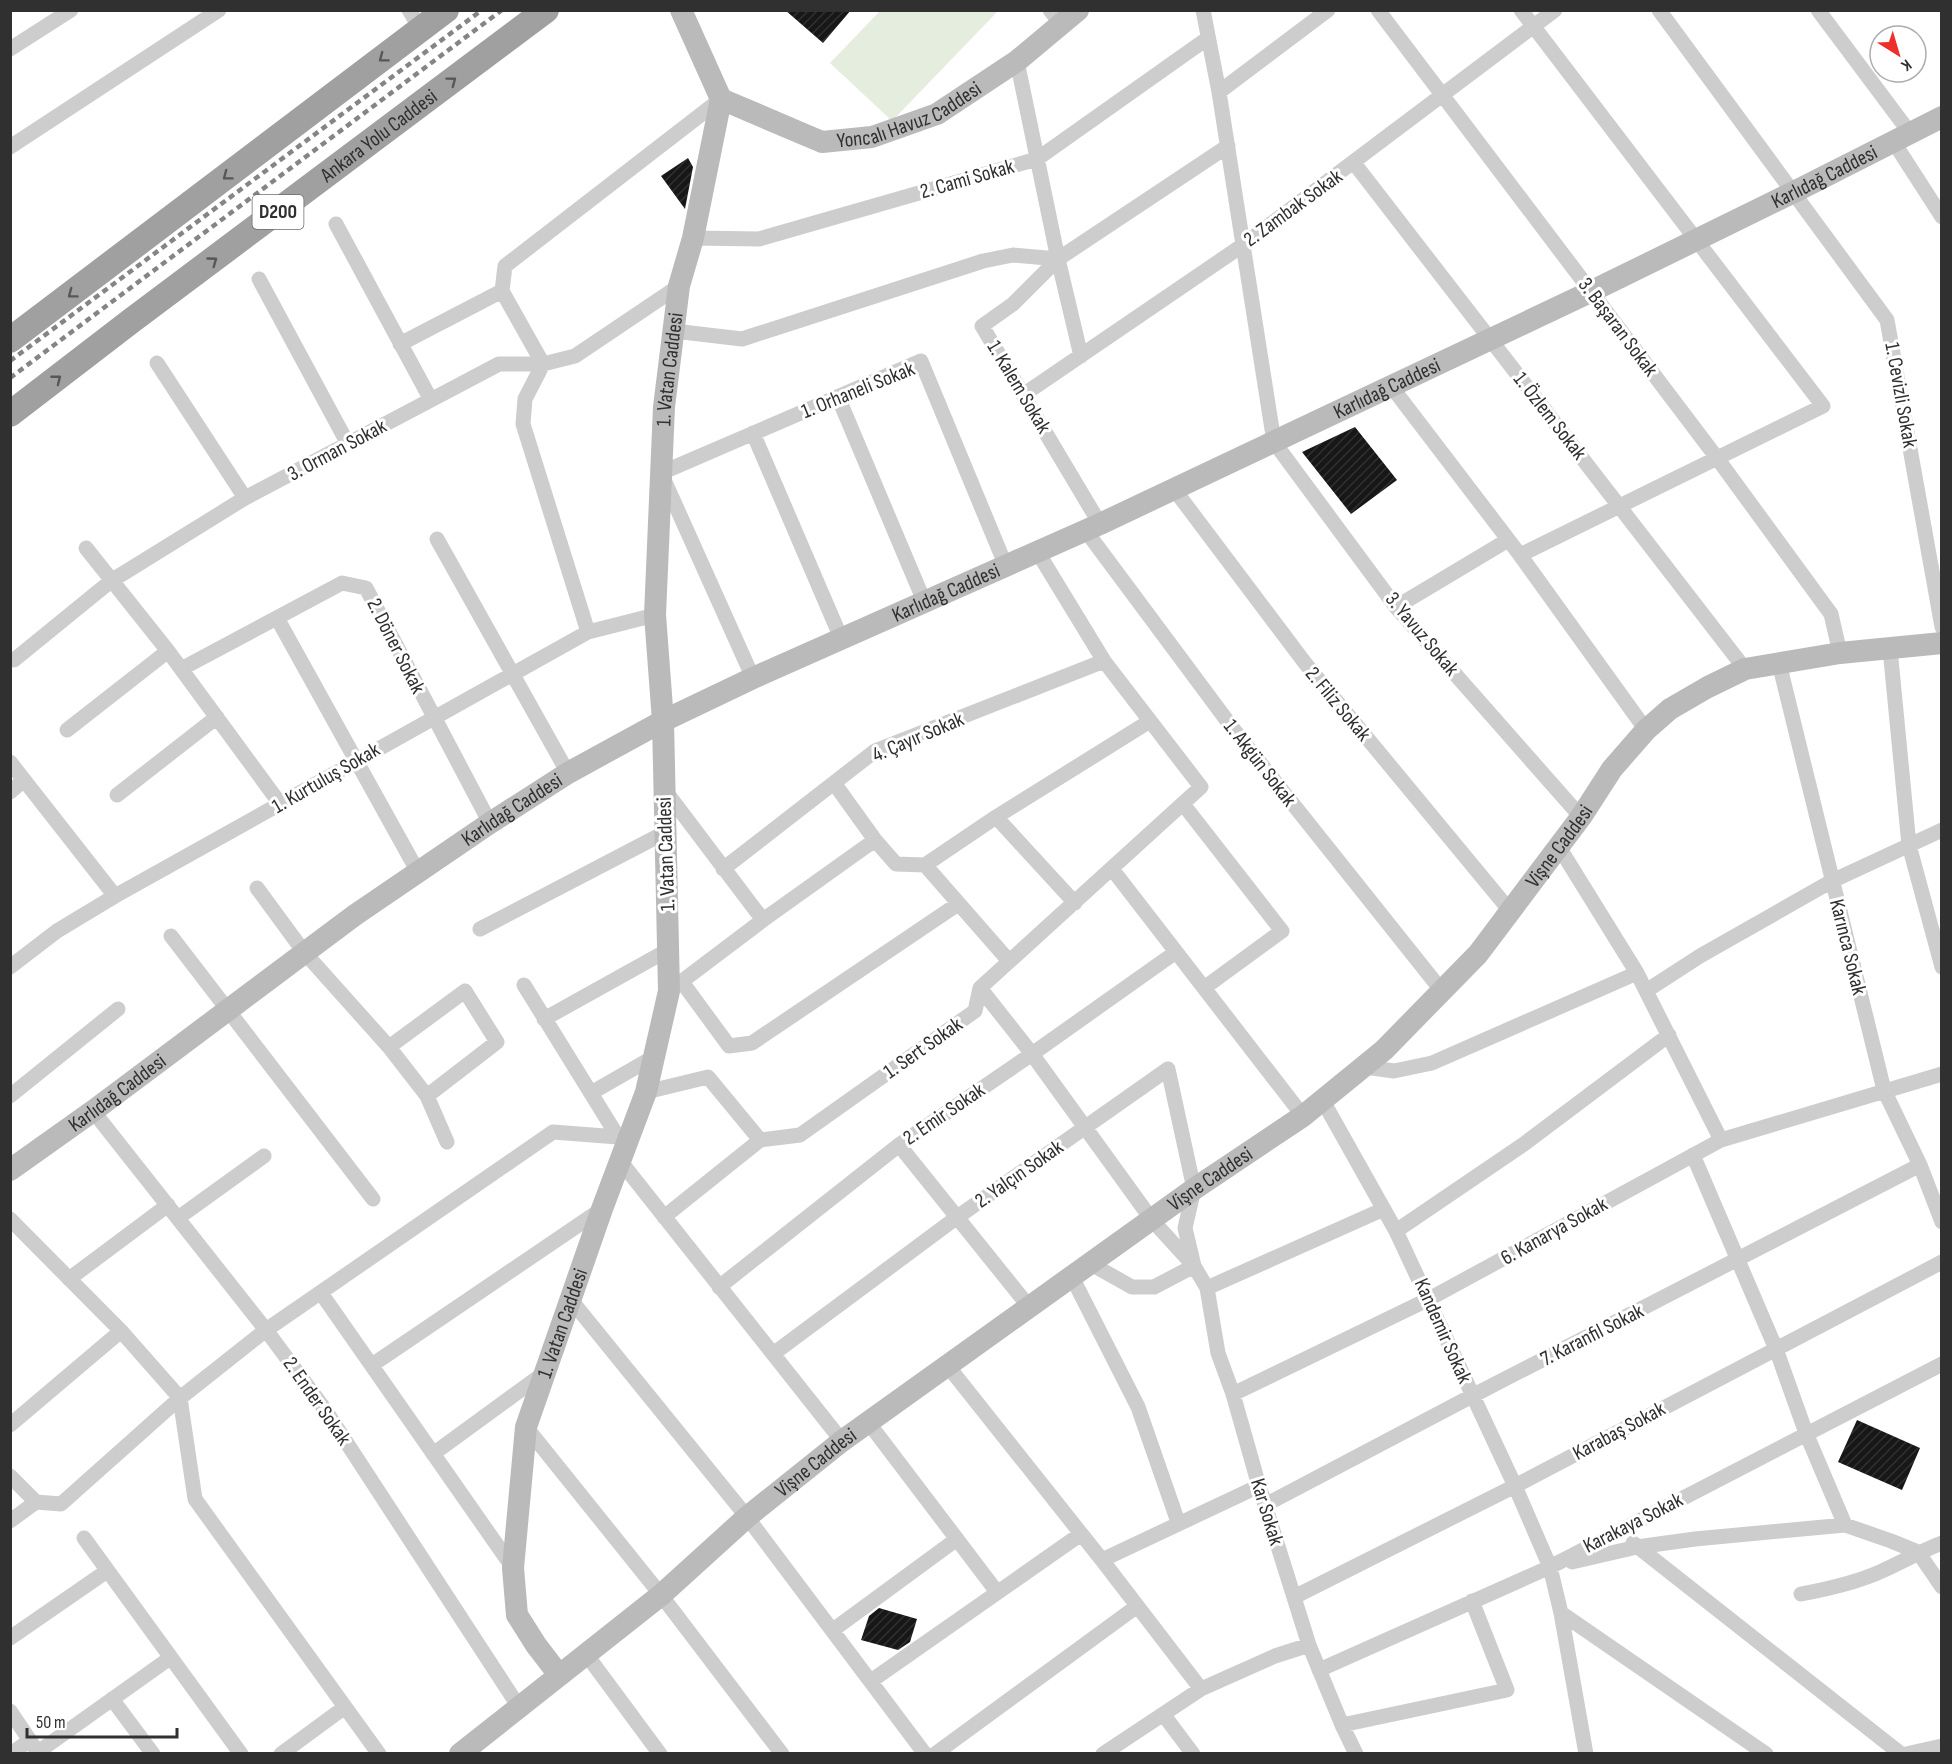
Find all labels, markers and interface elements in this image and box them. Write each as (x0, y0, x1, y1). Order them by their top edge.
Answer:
north arrow (1868, 24, 1928, 84)
one-way arrow (378, 51, 389, 62)
text: K (1897, 55, 1915, 75)
street label: Yoncalı Havuz Caddesi (836, 76, 986, 153)
one-way arrow (446, 77, 457, 88)
street label: Ankara Yolu Caddesi (314, 84, 442, 188)
street label: Karlıdağ Caddesi (1767, 139, 1881, 214)
street label: 2. Cami Sokak (917, 154, 1017, 204)
street label: 2. Zambak Sokak (1239, 164, 1347, 252)
one-way arrow (223, 169, 234, 180)
road number: D200 (252, 195, 304, 229)
one-way arrow (206, 258, 217, 269)
street label: 3. Başaran Sokak (1573, 273, 1663, 381)
one-way arrow (67, 286, 78, 297)
street label: 1. Vatan Caddesi (651, 311, 688, 427)
street label: 1. Kalem Sokak (982, 336, 1056, 438)
street label: 1. Cevizli Sokak (1879, 340, 1923, 450)
street label: Karlıdağ Caddesi (1329, 352, 1444, 424)
street label: 1. Orhaneli Sokak (798, 356, 918, 424)
street label: 1. Özlem Sokak (1508, 367, 1592, 465)
one-way arrow (50, 375, 61, 386)
street label: 3. Orman Sokak (283, 414, 391, 486)
street label: Karlıdağ Caddesi (888, 558, 1004, 627)
street label: 3. Yavuz Sokak (1380, 587, 1464, 681)
street label: 2. Döner Sokak (361, 594, 431, 698)
street label: 2. Filiz Sokak (1300, 662, 1376, 746)
street label: 4. Çayır Sokak (868, 707, 968, 767)
street label: 1. Akgün Sokak (1218, 715, 1302, 811)
street label: 1. Kurtuluş Sokak (268, 737, 384, 819)
street label: Karlıdağ Caddesi (456, 768, 567, 851)
street label: 1. Vatan Caddesi (652, 797, 680, 911)
street label: Vişne Caddesi (1520, 800, 1598, 892)
street label: Karınca Sokak (1824, 897, 1872, 997)
street label: 1. Sert Sokak (879, 1012, 967, 1084)
street label: Karlıdağ Caddesi (63, 1048, 171, 1137)
street label: 2. Emir Sokak (898, 1078, 990, 1150)
street label: 2. Yalçın Sokak (970, 1134, 1068, 1214)
street label: Vişne Caddesi (1163, 1141, 1257, 1216)
street label: 6. Kanarya Sokak (1496, 1192, 1612, 1270)
street label: 1. Vatan Caddesi (532, 1265, 593, 1381)
street label: Kandemir Sokak (1409, 1275, 1477, 1387)
street label: 7. Karanfil Sokak (1536, 1298, 1648, 1372)
street label: 2. Ender Sokak (278, 1352, 356, 1450)
street label: Karabaş Sokak (1569, 1396, 1669, 1466)
street label: Vişne Caddesi (770, 1422, 861, 1502)
street label: Kar Sokak (1245, 1476, 1289, 1548)
street label: Karakaya Sokak (1579, 1487, 1687, 1559)
scale bar (27, 1701, 177, 1739)
text: 50 m (36, 1712, 66, 1733)

